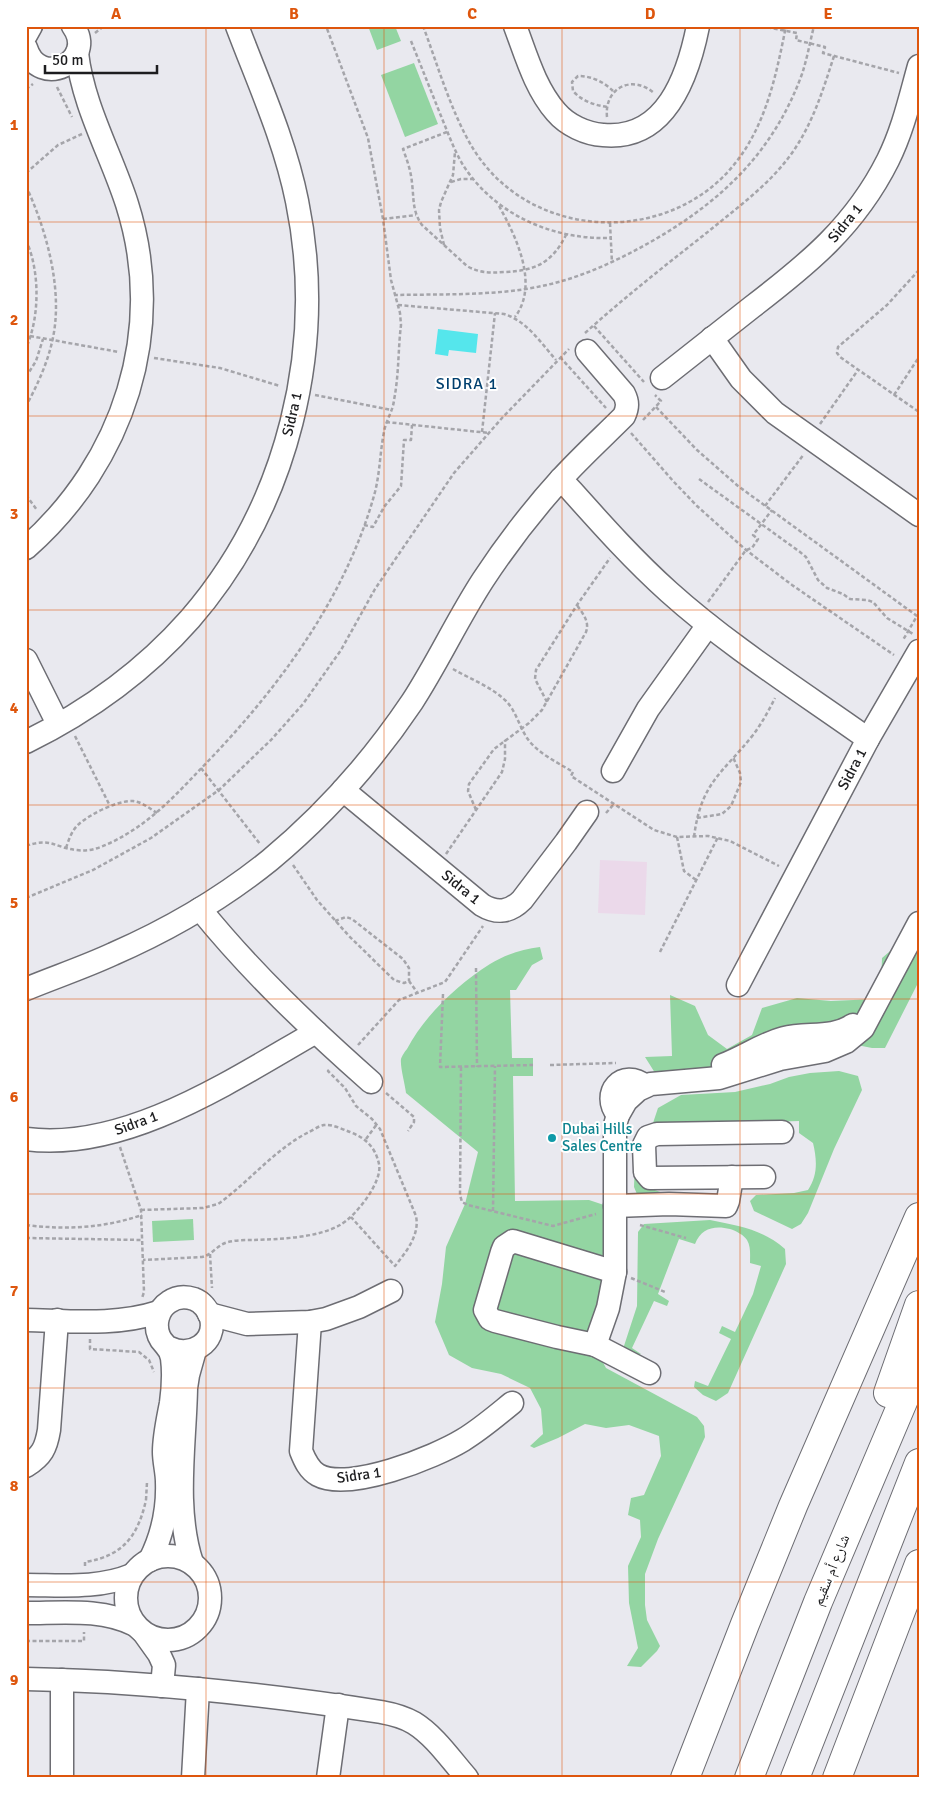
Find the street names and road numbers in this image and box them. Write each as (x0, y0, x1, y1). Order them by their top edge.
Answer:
street label: Sidra 1 (824, 200, 866, 246)
street label: Sidra 1 (278, 390, 306, 438)
street label: Sidra 1 (834, 745, 870, 793)
street label: Sidra 1 (438, 866, 484, 908)
street label: Sidra 1 (112, 1107, 160, 1139)
street label: Sidra 1 (336, 1463, 382, 1487)
street label: شارع أم سقيم (809, 1532, 854, 1609)

